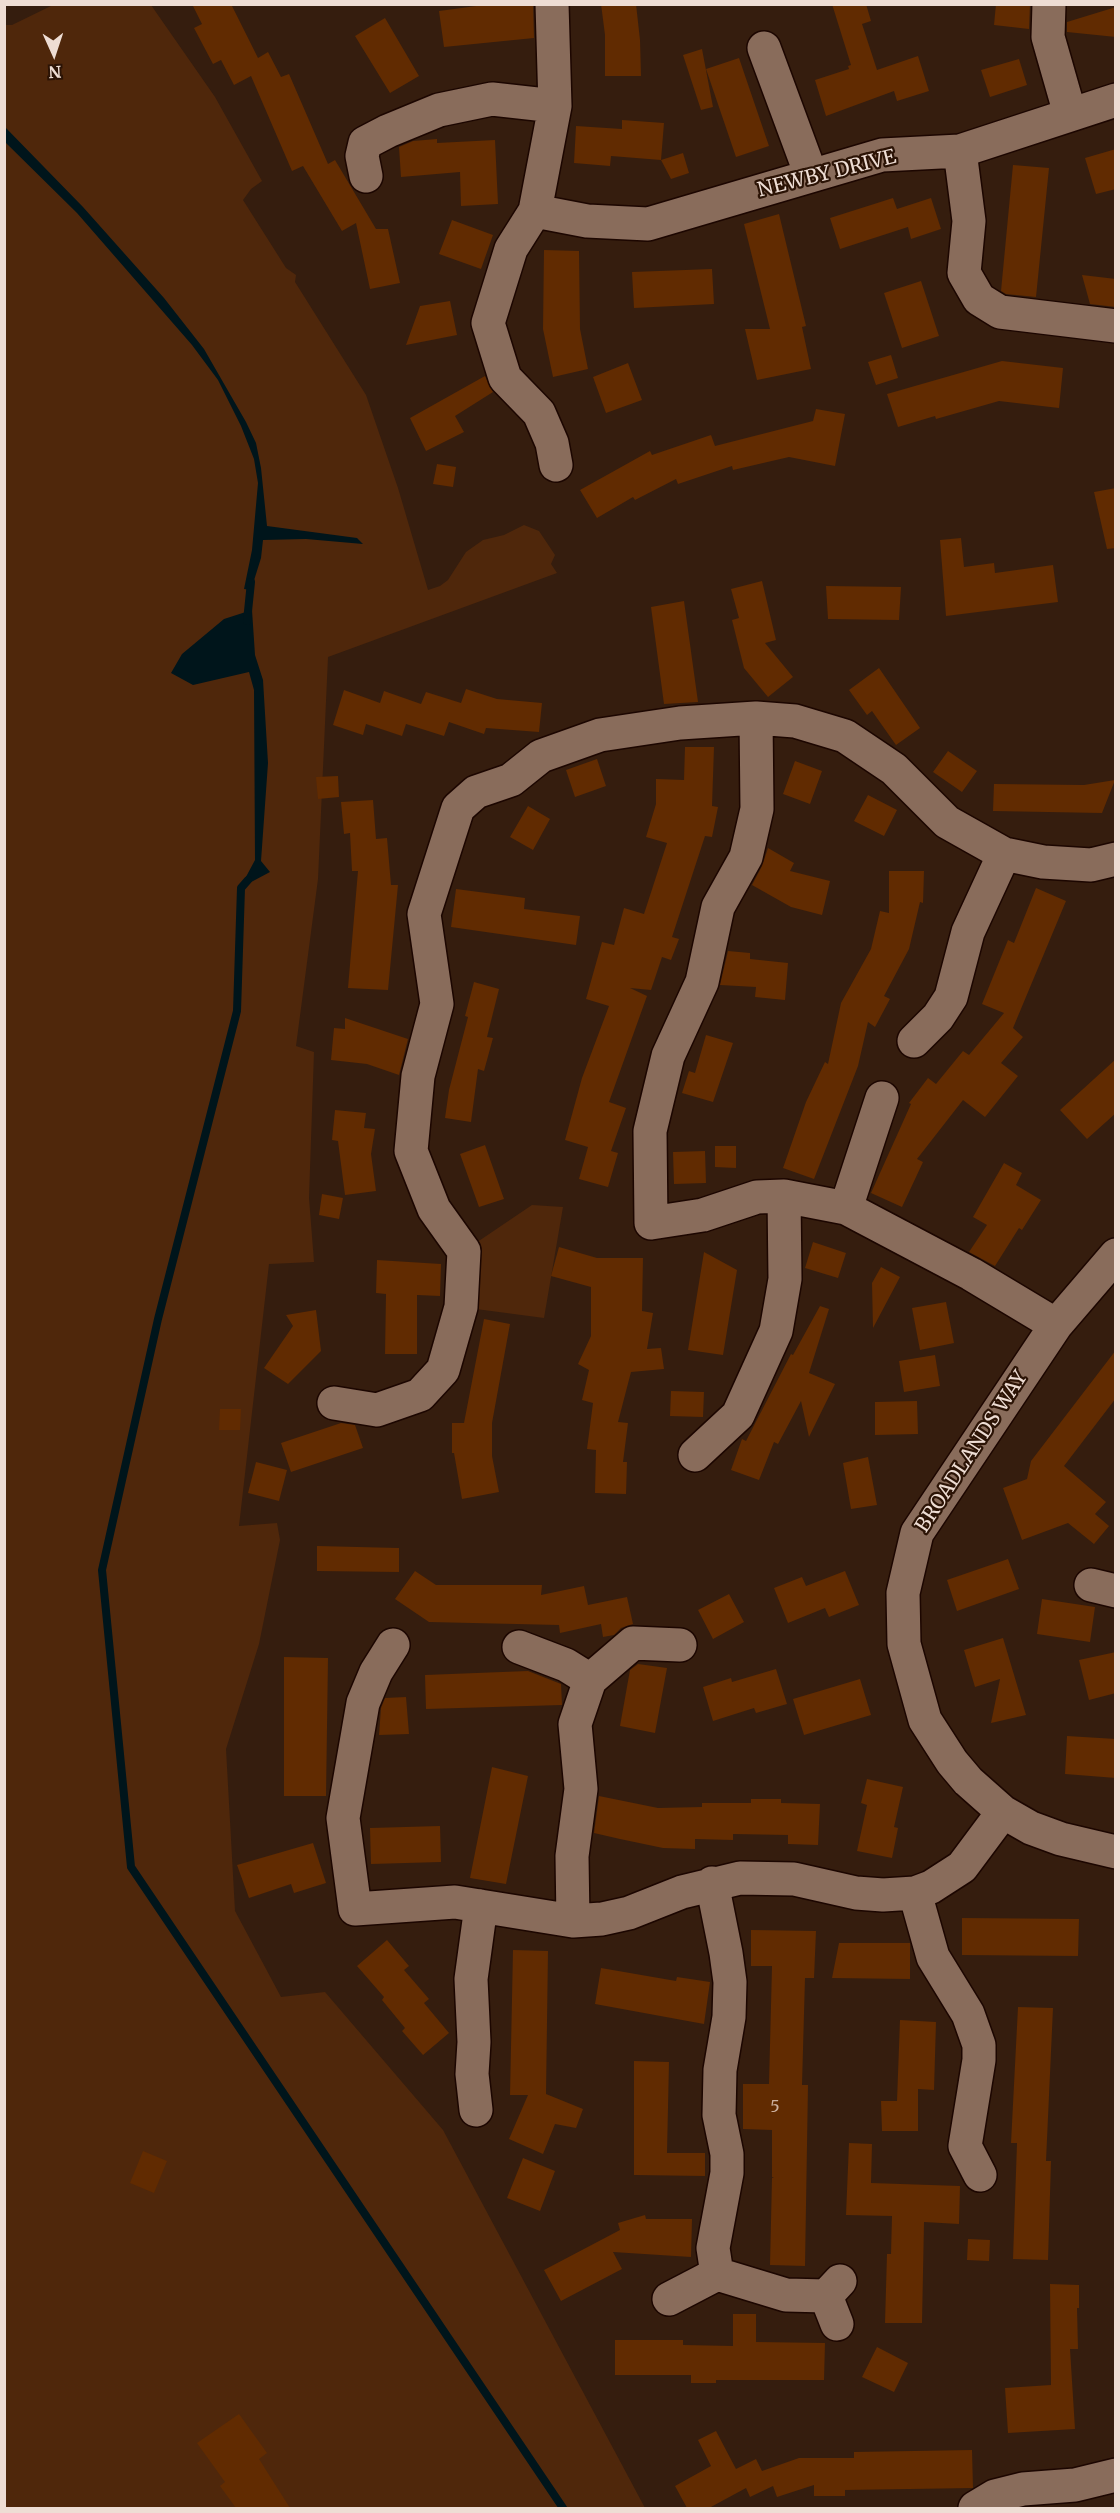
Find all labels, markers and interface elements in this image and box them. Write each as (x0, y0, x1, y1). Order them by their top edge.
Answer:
north arrow (24, 24, 84, 84)
text: N (48, 62, 62, 82)
street label: NEWBY DRIVE (755, 145, 899, 203)
street label: BROADLANDS WAY (911, 1367, 1033, 1537)
house number: 5 (770, 2097, 780, 2117)

